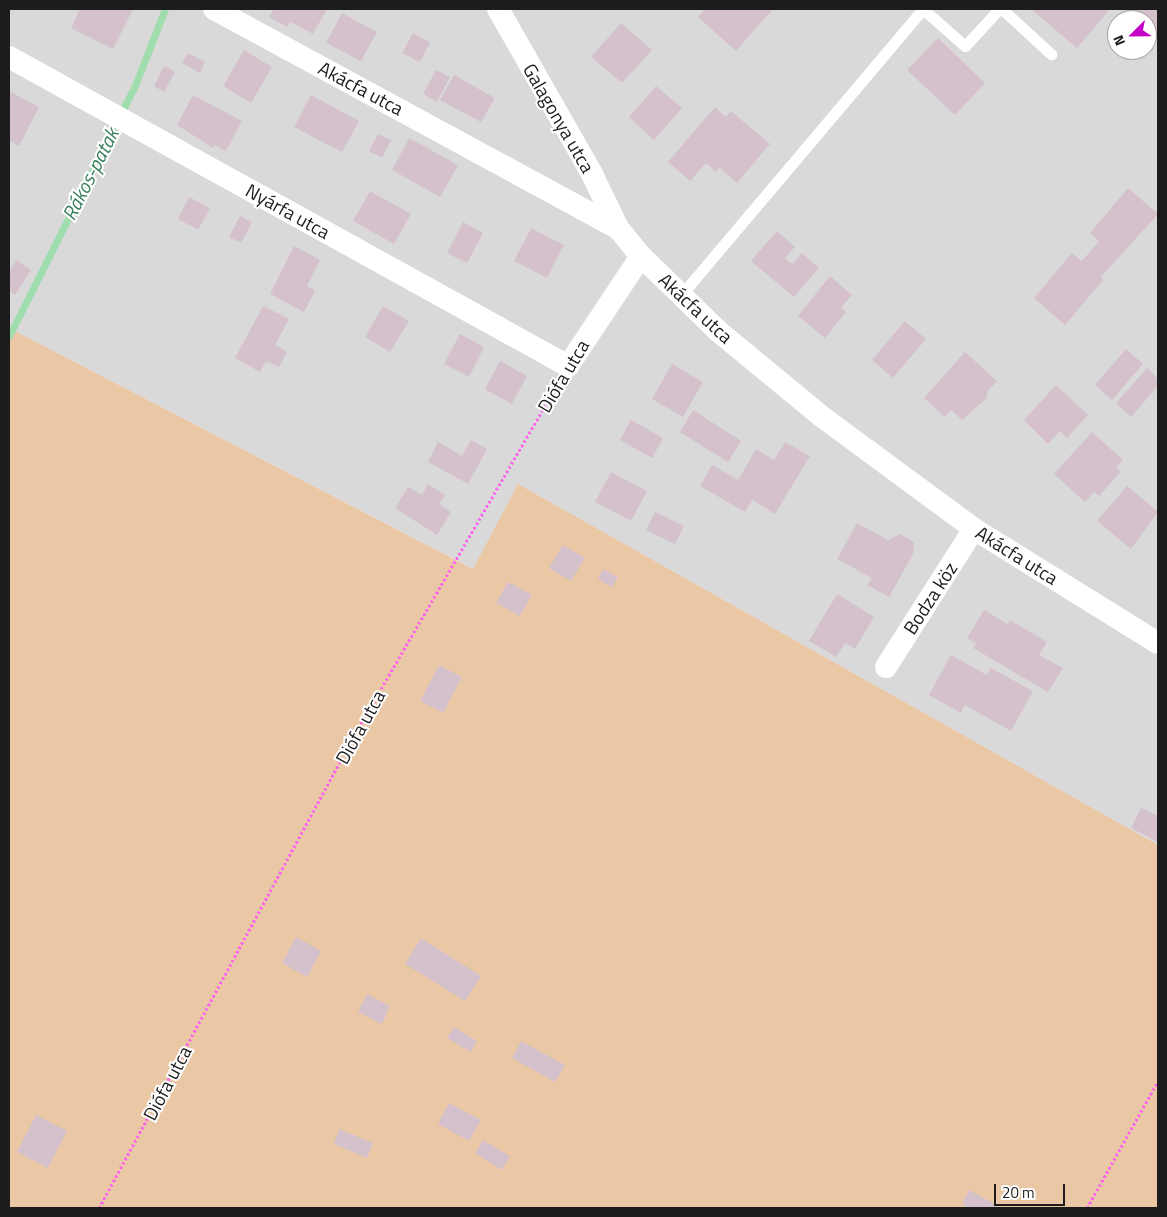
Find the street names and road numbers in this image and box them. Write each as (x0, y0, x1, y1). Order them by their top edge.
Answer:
street label: Akácfa utca (315, 56, 407, 120)
street label: Galagonya utca (519, 59, 599, 177)
street label: Nyárfa utca (242, 179, 334, 243)
street label: Akácfa utca (654, 268, 738, 348)
street label: Diófa utca (532, 335, 594, 417)
street label: Akácfa utca (972, 521, 1062, 589)
street label: Bodza köz (898, 558, 962, 638)
street label: Diófa utca (330, 686, 390, 768)
street label: Diófa utca (138, 1042, 196, 1124)

